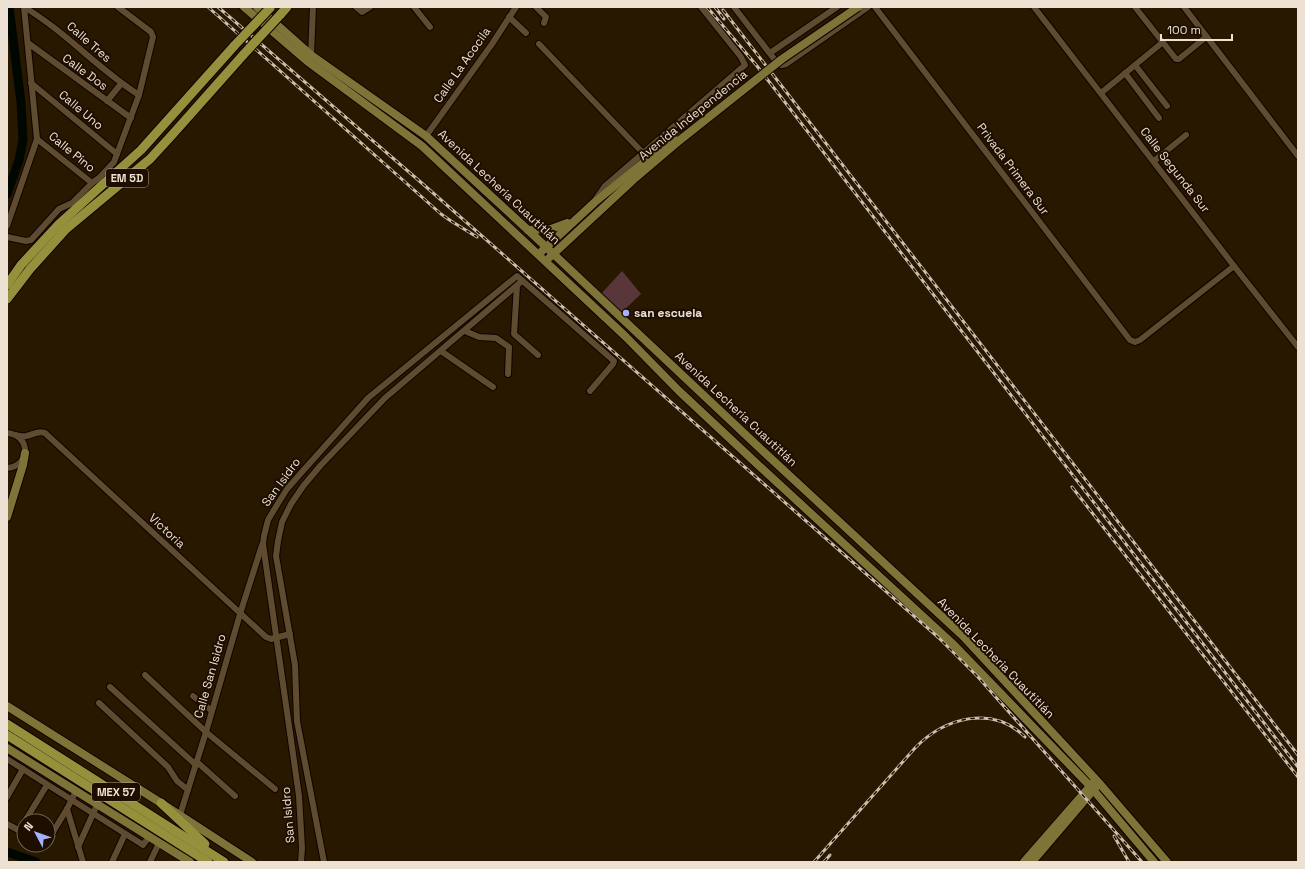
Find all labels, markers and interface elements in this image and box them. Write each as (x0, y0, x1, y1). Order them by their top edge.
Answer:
scale bar (1161, 16, 1232, 42)
street label: Calle Tres (63, 18, 115, 66)
text: 100 m (1167, 22, 1201, 38)
street label: Calle La Acocila (430, 24, 494, 106)
street label: Calle Dos (59, 50, 111, 94)
street label: Avenida Independencia (635, 66, 751, 164)
street label: Calle Uno (55, 87, 107, 133)
street label: Privada Primera Sur (973, 120, 1053, 219)
street label: Calle Segunda Sur (1137, 124, 1214, 216)
street label: Avenida Lecheria Cuautitlán (434, 126, 564, 248)
street label: Calle Pino (45, 128, 99, 176)
road number: EM 5D (106, 169, 148, 187)
place label: san escuela (634, 305, 702, 321)
marker: san escuela (621, 308, 631, 318)
street label: Avenida Lecheria Cuautitlán (671, 348, 801, 470)
street label: San Isidro (258, 455, 304, 509)
street label: Victoria (145, 510, 189, 552)
street label: Avenida Lecheria Cuautitlán (934, 594, 1058, 722)
street label: Calle San Isidro (190, 632, 230, 720)
road number: MEX 57 (92, 783, 140, 801)
street label: San Isidro (278, 786, 298, 844)
north arrow (16, 813, 56, 853)
text: N (21, 819, 36, 834)

